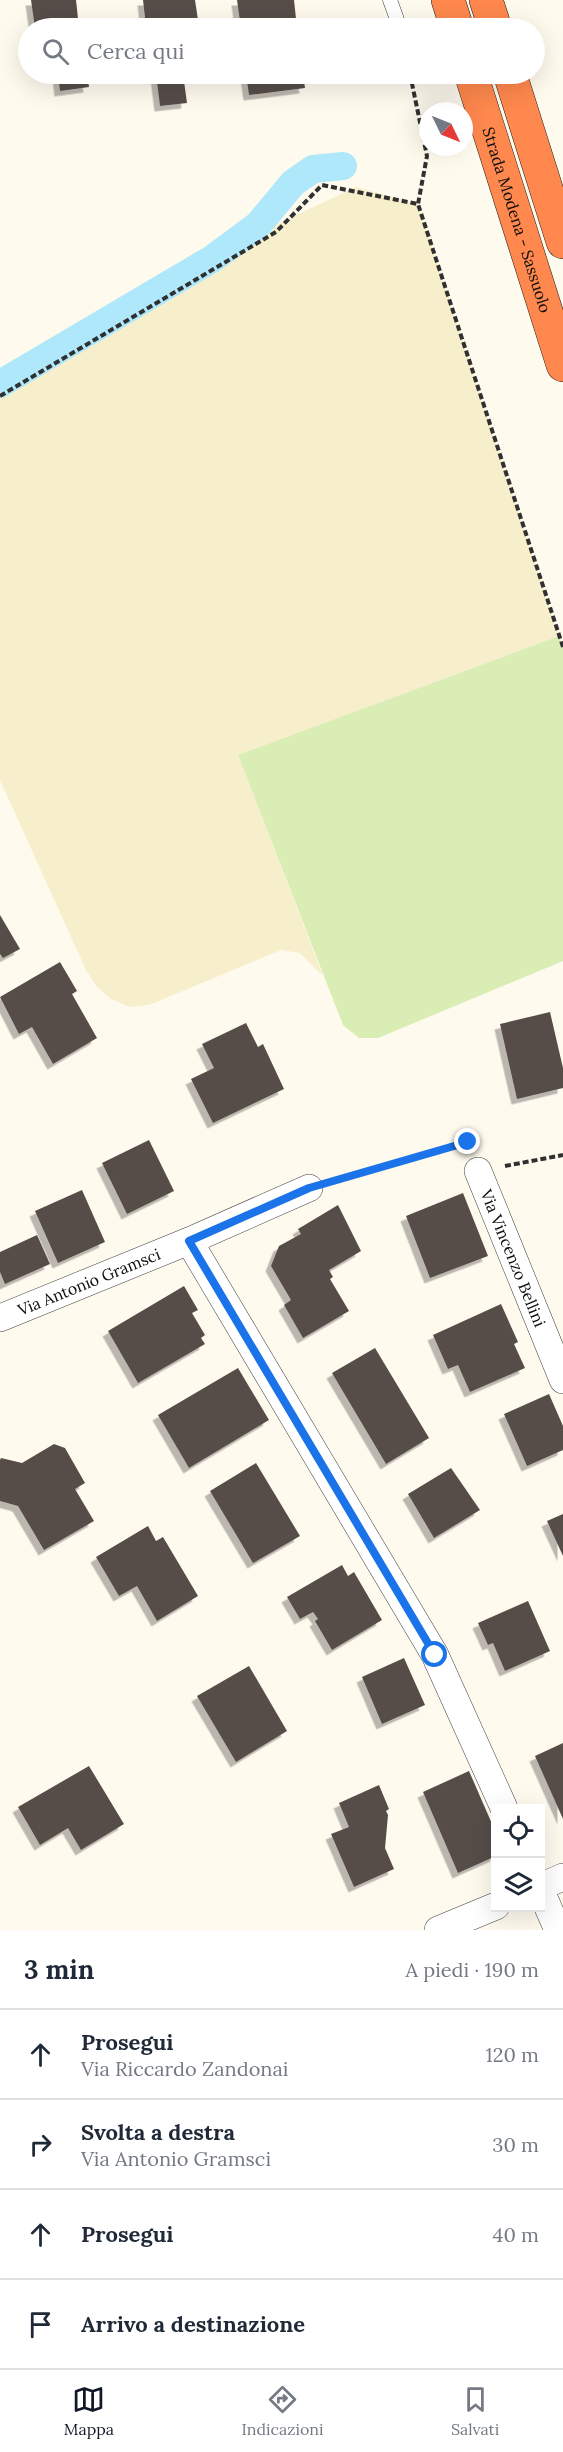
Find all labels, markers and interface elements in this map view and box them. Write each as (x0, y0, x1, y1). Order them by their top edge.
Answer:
search box (18, 18, 545, 84)
icon: search (39, 35, 72, 68)
text: Cerca qui (87, 37, 184, 65)
north arrow (419, 102, 473, 156)
street label: Strada Modena - Sassuolo (478, 125, 556, 315)
route end (454, 1128, 480, 1154)
street label: Via Vincenzo Bellini (476, 1186, 550, 1330)
street label: Via Antonio Gramsci (14, 1244, 163, 1320)
route start (421, 1641, 447, 1667)
map controls (491, 1804, 545, 1912)
button: locate (491, 1804, 545, 1858)
button: layers (491, 1858, 545, 1912)
text: 3 min (24, 1953, 94, 1986)
text: A piedi · 190 m (405, 1957, 539, 1982)
text: Prosegui (81, 2028, 173, 2056)
icon: ahead (24, 2038, 57, 2071)
text: 120 m (485, 2042, 539, 2067)
text: Via Riccardo Zandonai (81, 2056, 288, 2081)
text: Svolta a destra (81, 2118, 235, 2146)
icon: right (24, 2128, 57, 2161)
text: 30 m (492, 2132, 539, 2157)
text: Via Antonio Gramsci (81, 2146, 271, 2171)
icon: ahead (24, 2218, 57, 2251)
text: Prosegui (81, 2220, 173, 2248)
text: 40 m (493, 2222, 539, 2247)
icon: arrive (24, 2308, 57, 2341)
text: Arrivo a destinazione (81, 2310, 305, 2338)
tab: Mappa (64, 2383, 114, 2439)
tab: Indicazioni (241, 2383, 323, 2439)
tab: Salvati (451, 2383, 499, 2439)

